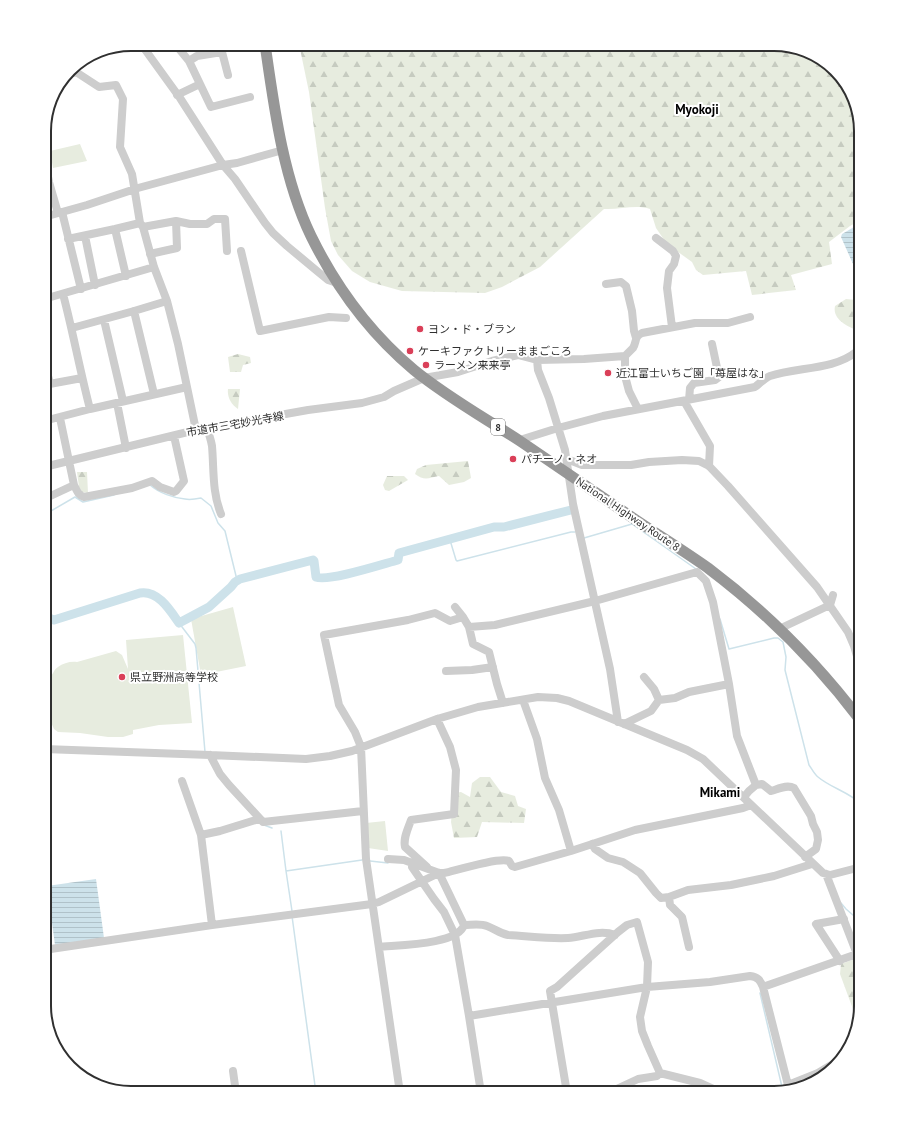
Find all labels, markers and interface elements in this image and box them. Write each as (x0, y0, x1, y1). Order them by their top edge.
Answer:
district label: Myokoji (675, 101, 719, 118)
place label: ヨン・ド・ブラン (428, 322, 516, 336)
marker: ヨン・ド・ブラン (415, 324, 425, 334)
place label: ケーキファクトリーままごころ (418, 344, 572, 358)
marker: ケーキファクトリーままごころ (405, 346, 415, 356)
place label: ラーメン来来亭 (434, 358, 511, 372)
marker: ラーメン来来亭 (421, 360, 431, 370)
place label: 近江富士いちご園「苺屋はな」 (616, 366, 770, 380)
marker: 近江富士いちご園「苺屋はな」 (603, 368, 613, 378)
street label: 市道市三宅妙光寺線 (185, 409, 285, 439)
road number: 8 (491, 419, 505, 435)
place label: パチーノ・ネオ (521, 452, 597, 466)
marker: パチーノ・ネオ (508, 454, 518, 464)
street label: National Highway Route 8 (573, 474, 683, 554)
place label: 県立野洲高等学校 (130, 670, 218, 684)
marker: 県立野洲高等学校 (117, 672, 127, 682)
district label: Mikami (700, 784, 740, 801)

